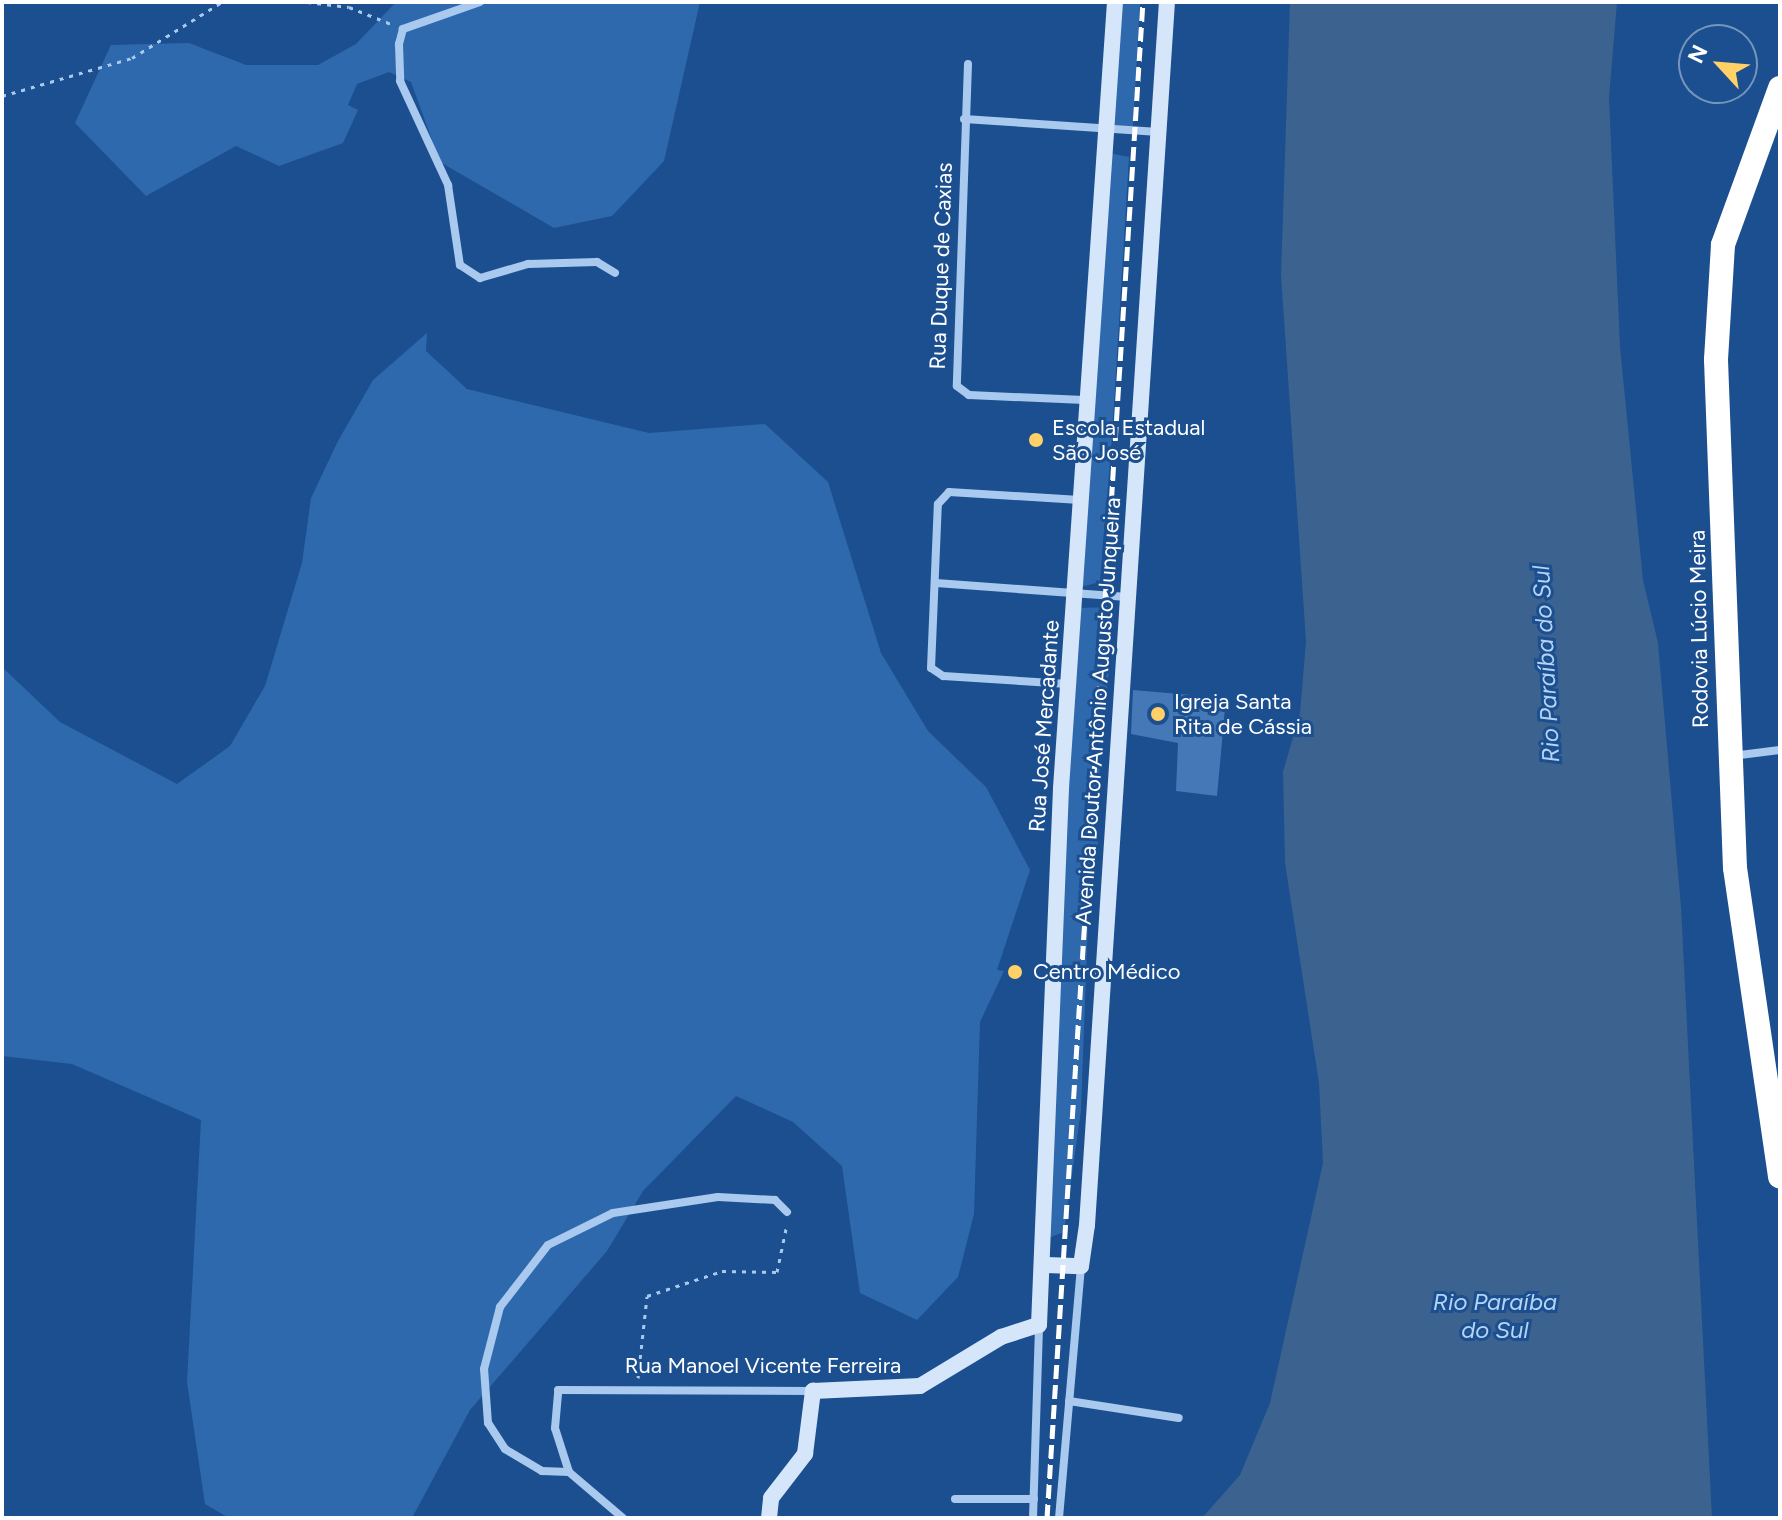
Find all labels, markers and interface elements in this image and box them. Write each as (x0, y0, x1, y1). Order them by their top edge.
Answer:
north arrow (1678, 24, 1758, 104)
text: N (1682, 41, 1714, 68)
street label: Rua Duque de Caxias (924, 162, 958, 370)
place label: Escola Estadual São José (1052, 414, 1205, 466)
marker: Escola Estadual São José (1027, 431, 1045, 449)
street label: Avenida Doutor Antônio Augusto Junqueira (1070, 496, 1126, 926)
street label: Rodovia Lúcio Meira (1684, 530, 1714, 728)
water label: Rio Paraíba do Sul (1526, 565, 1566, 763)
street label: Rua José Mercadante (1023, 619, 1065, 833)
place label: Igreja Santa Rita de Cássia (1174, 688, 1312, 740)
marker: Igreja Santa Rita de Cássia (1149, 705, 1167, 723)
place label: Centro Médico (1033, 959, 1180, 985)
marker: Centro Médico (1004, 961, 1026, 983)
water label: Rio Paraíba do Sul (1433, 1288, 1557, 1344)
street label: Rua Manoel Vicente Ferreira (625, 1353, 901, 1379)

